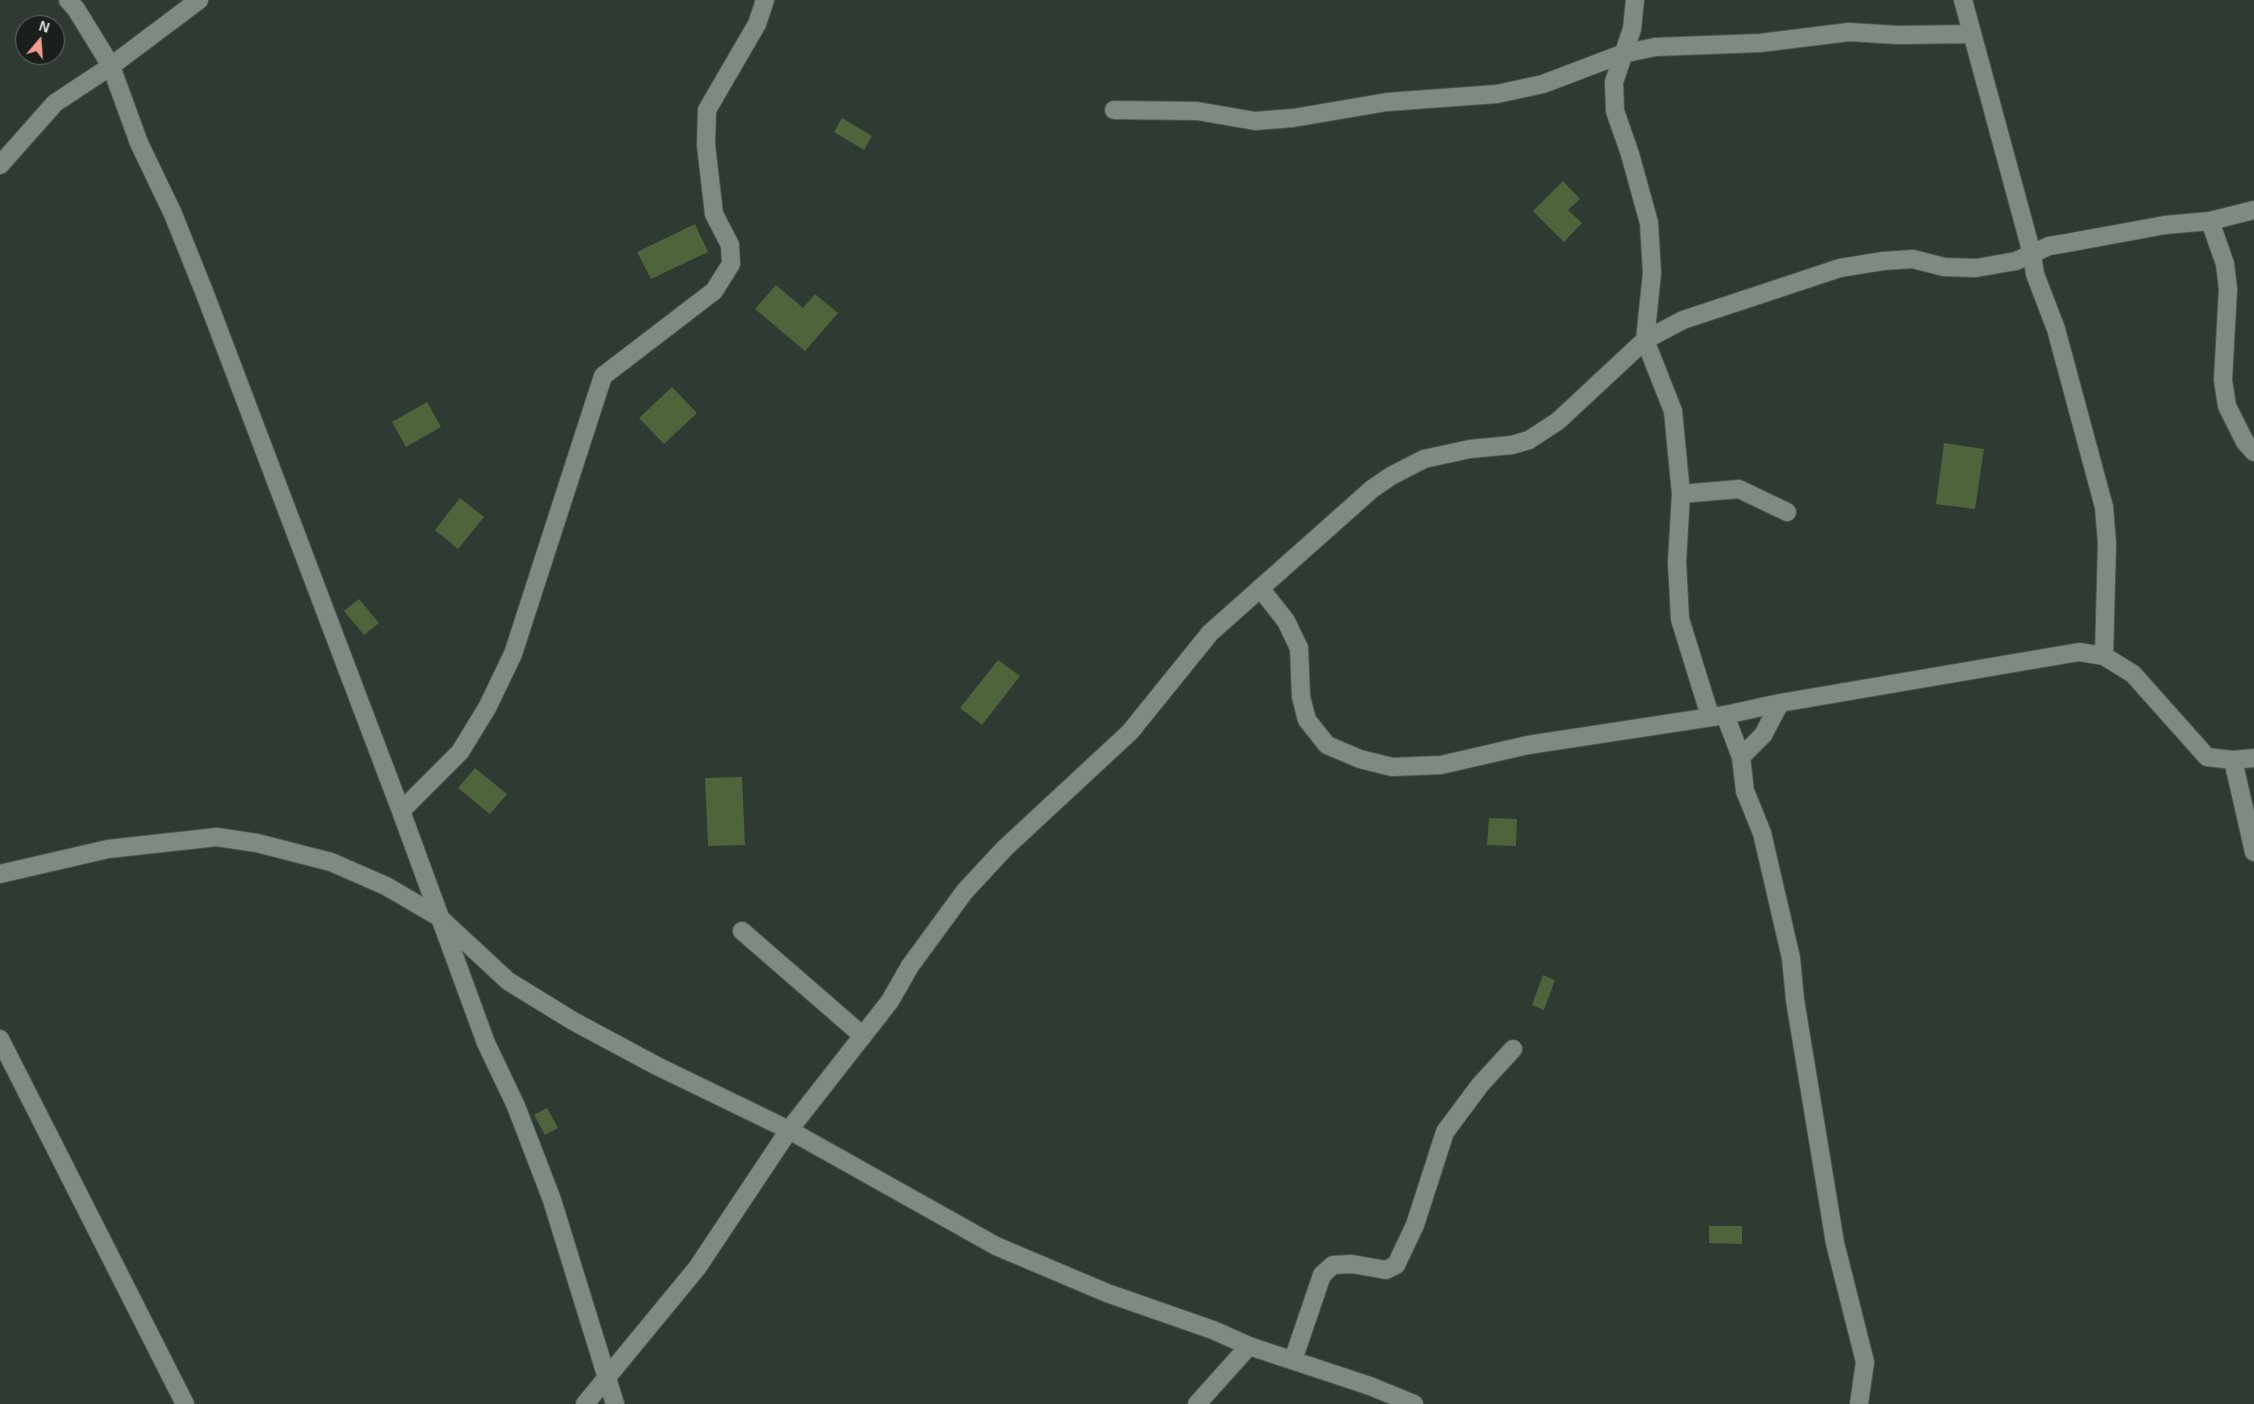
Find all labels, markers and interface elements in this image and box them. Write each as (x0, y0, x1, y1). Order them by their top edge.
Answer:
north arrow (15, 15, 65, 65)
text: N (37, 18, 52, 36)

